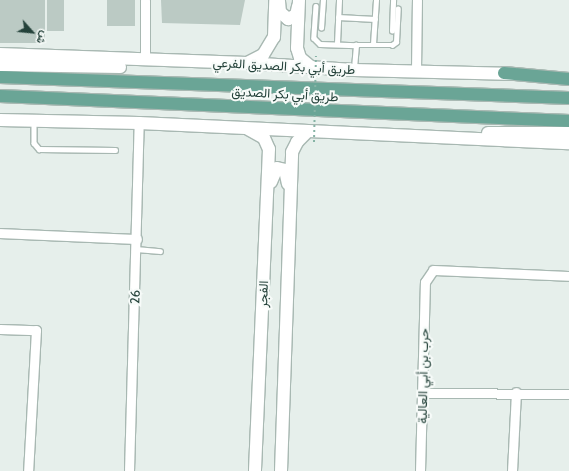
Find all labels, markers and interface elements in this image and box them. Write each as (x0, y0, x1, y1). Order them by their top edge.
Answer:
north arrow (12, 12, 52, 52)
text: ش (33, 28, 52, 47)
street label: طريق أبي بكر الصديق الفرعي (212, 54, 356, 78)
street label: طريق أبي بكر الصديق (231, 83, 339, 105)
street label: الفجر (255, 280, 271, 308)
street label: 26 (127, 290, 143, 304)
street label: حرب بن أبي العالية (414, 328, 432, 424)

